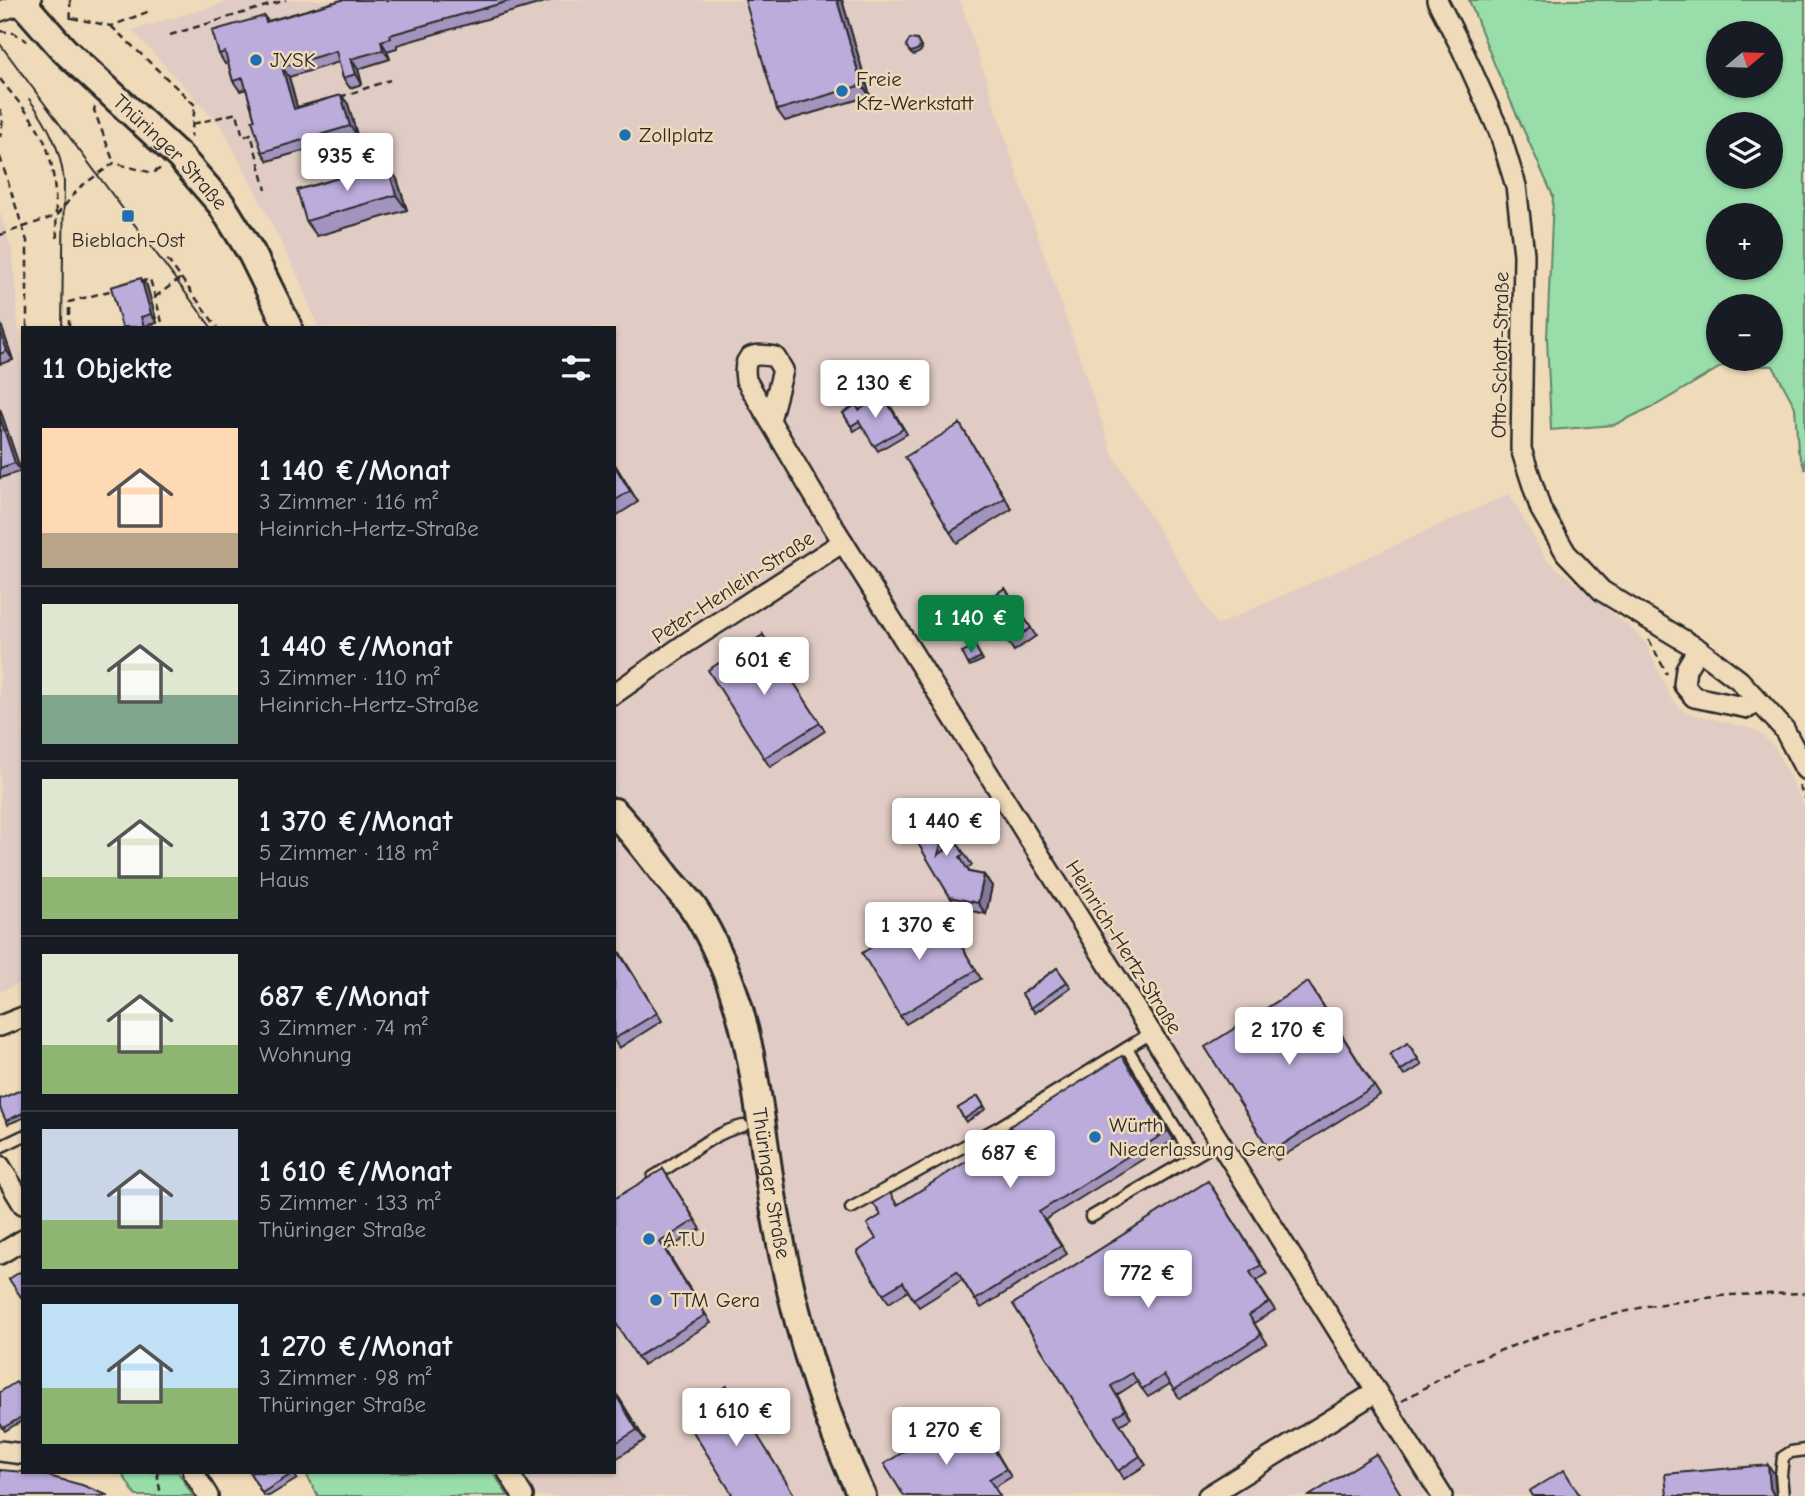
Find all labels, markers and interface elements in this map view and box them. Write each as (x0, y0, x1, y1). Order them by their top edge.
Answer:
north arrow (1706, 21, 1783, 98)
map controls (1706, 21, 1783, 371)
place label: JYSK (270, 48, 316, 72)
marker: JYSK (248, 52, 264, 68)
place label: Freie Kfz-Werkstatt (856, 67, 974, 115)
marker: Freie Kfz-Werkstatt (834, 83, 850, 99)
street label: Thüringer Straße (108, 89, 232, 215)
button: layers (1706, 112, 1783, 189)
place label: Zollplatz (639, 123, 713, 147)
marker: Zollplatz (617, 127, 633, 143)
pin: 935 € (298, 134, 396, 193)
text: 935 € (317, 142, 377, 169)
button: + (1706, 203, 1783, 280)
marker: Bieblach-Ost (120, 208, 136, 224)
place label: Bieblach-Ost (71, 228, 186, 252)
street label: Otto-Schott-Straße (1487, 271, 1513, 439)
button: − (1706, 294, 1783, 371)
icon: filters (557, 349, 595, 387)
text: 11 Objekte (42, 351, 172, 386)
pin: 2 130 € (810, 360, 940, 420)
text: 2 130 € (836, 369, 914, 396)
text: 1 140 €/Monat (259, 453, 450, 488)
icon: home (98, 456, 182, 540)
text: 3 Zimmer · 116 m² (259, 488, 438, 515)
text: Heinrich-Hertz-Straße (259, 515, 479, 542)
street label: Peter-Henlein-Straße (647, 526, 819, 648)
pin: 1 140 € (906, 596, 1036, 655)
text: 1 140 € (934, 604, 1008, 631)
text: 1 440 €/Monat (259, 629, 452, 664)
icon: home (98, 632, 182, 716)
pin: 601 € (715, 638, 813, 697)
text: 601 € (735, 646, 793, 673)
text: 3 Zimmer · 110 m² (259, 664, 440, 691)
text: Heinrich-Hertz-Straße (259, 691, 479, 718)
pin: 1 440 € (881, 798, 1011, 858)
text: 1 370 €/Monat (259, 804, 452, 839)
icon: home (98, 807, 182, 891)
text: 1 440 € (908, 807, 984, 834)
text: 5 Zimmer · 118 m² (259, 839, 438, 866)
street label: Heinrich-Hertz-Straße (1061, 856, 1187, 1038)
text: Haus (259, 866, 309, 893)
pin: 1 370 € (854, 902, 984, 962)
text: 1 370 € (881, 911, 957, 938)
text: 687 €/Monat (259, 979, 429, 1014)
icon: home (98, 982, 182, 1066)
pin: 2 170 € (1224, 1007, 1354, 1067)
text: 3 Zimmer · 74 m² (259, 1014, 428, 1041)
text: 2 170 € (1251, 1016, 1327, 1043)
text: Wohnung (259, 1041, 352, 1068)
street label: Thüringer Straße (747, 1106, 796, 1261)
place label: Würth Niederlassung Gera (1109, 1113, 1286, 1161)
marker: Würth Niederlassung Gera (1087, 1129, 1103, 1145)
pin: 687 € (961, 1130, 1059, 1190)
text: 687 € (981, 1139, 1039, 1166)
text: 1 610 €/Monat (259, 1154, 452, 1189)
icon: home (98, 1157, 182, 1241)
text: 5 Zimmer · 133 m² (259, 1189, 441, 1216)
text: Thüringer Straße (259, 1216, 426, 1243)
place label: A.T.U (663, 1227, 705, 1251)
marker: A.T.U (641, 1231, 657, 1247)
pin: 772 € (1099, 1250, 1197, 1310)
text: 772 € (1120, 1259, 1176, 1286)
place label: TTM Gera (670, 1288, 760, 1312)
marker: TTM Gera (648, 1292, 664, 1308)
text: 1 270 €/Monat (259, 1329, 452, 1364)
icon: home (98, 1332, 182, 1416)
text: 3 Zimmer · 98 m² (259, 1364, 432, 1391)
pin: 1 610 € (671, 1388, 801, 1448)
text: Thüringer Straße (259, 1391, 426, 1418)
text: 1 610 € (698, 1397, 774, 1424)
pin: 1 270 € (881, 1408, 1011, 1467)
text: 1 270 € (908, 1416, 984, 1443)

